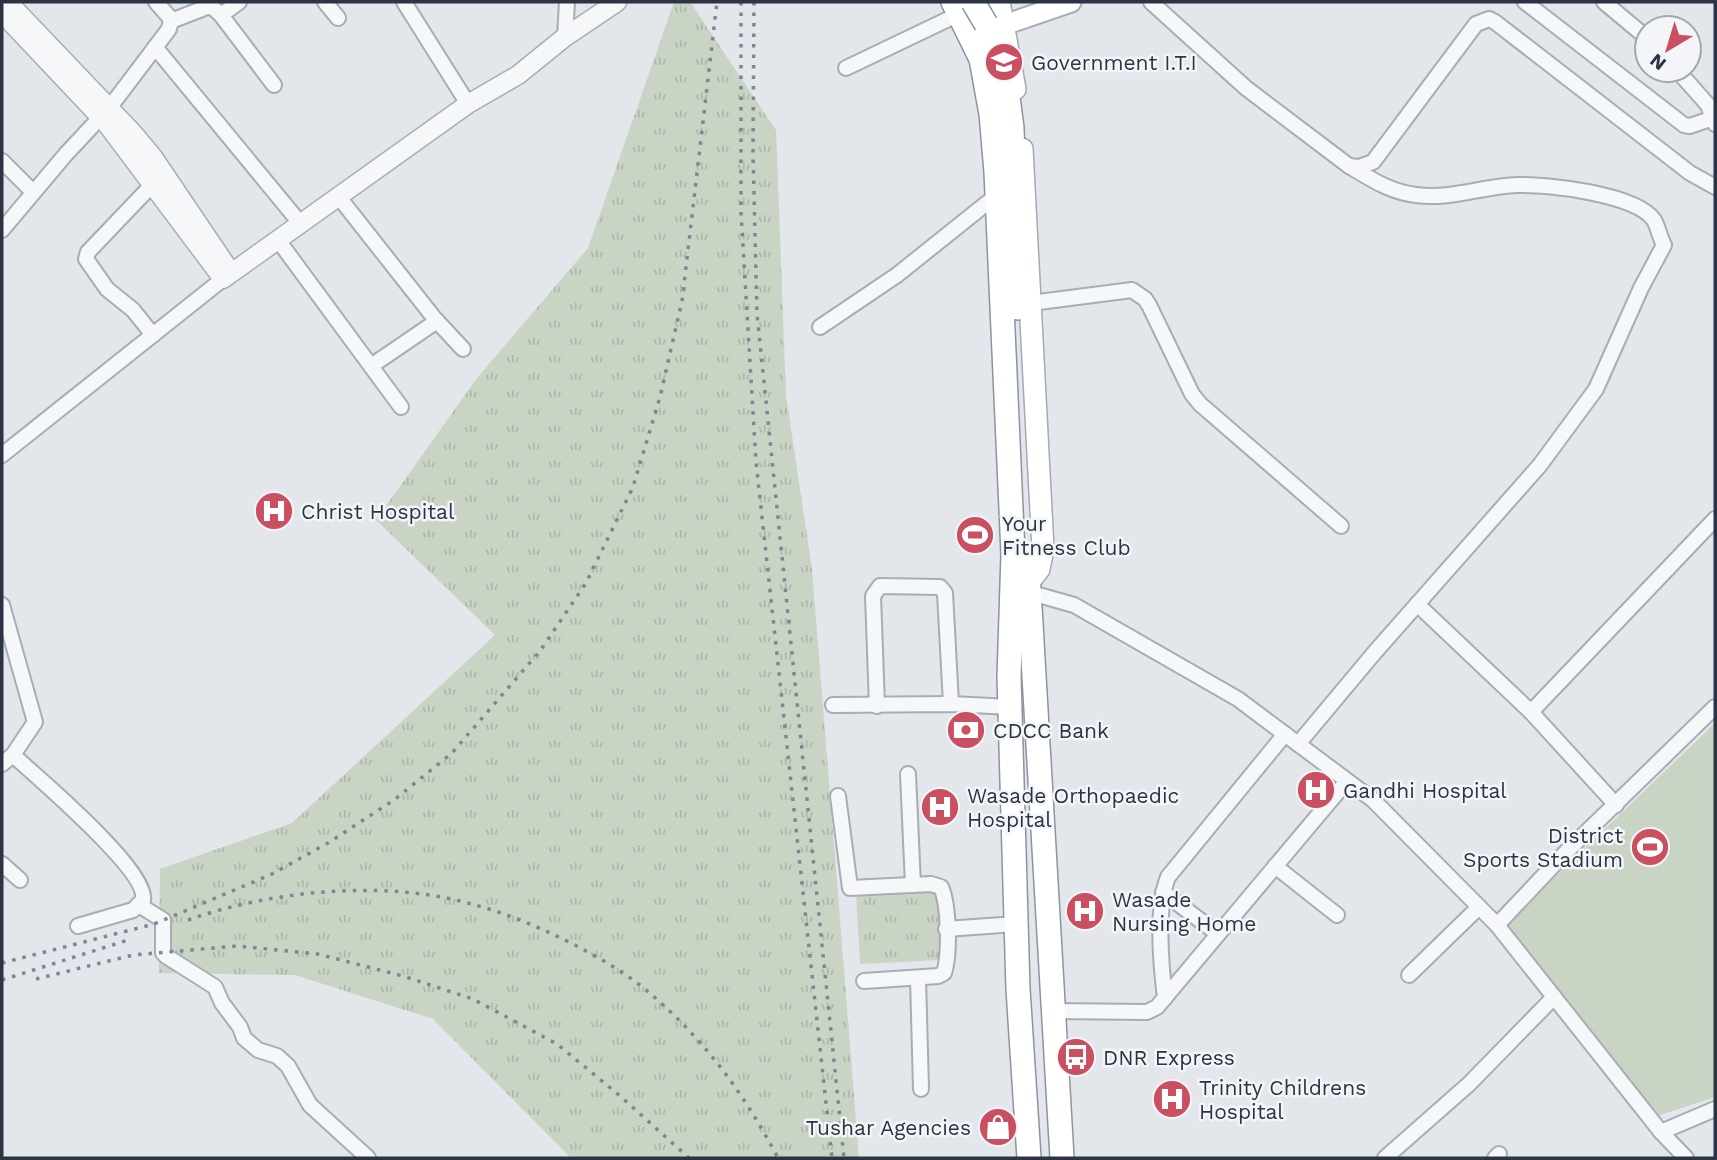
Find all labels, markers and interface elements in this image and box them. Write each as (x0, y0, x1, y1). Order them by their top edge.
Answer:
north arrow (1633, 14, 1703, 84)
school or university icon: Government I.T.I (983, 41, 1025, 83)
text: N (1645, 49, 1670, 75)
place label: Government I.T.I (1031, 50, 1197, 75)
hospital icon: Christ Hospital (253, 490, 295, 532)
place label: Christ Hospital (301, 499, 455, 524)
place label: Your Fitness Club (1002, 511, 1131, 560)
sports icon: Your Fitness Club (954, 514, 996, 556)
bank icon: CDCC Bank (945, 709, 987, 751)
place label: CDCC Bank (993, 718, 1109, 743)
hospital icon: Gandhi Hospital (1295, 769, 1337, 811)
place label: Gandhi Hospital (1343, 778, 1507, 803)
place label: Wasade Orthopaedic Hospital (967, 783, 1179, 832)
hospital icon: Wasade Orthopaedic Hospital (919, 786, 961, 828)
place label: District Sports Stadium (1463, 823, 1623, 872)
sports icon: District Sports Stadium (1629, 826, 1671, 868)
place label: Wasade Nursing Home (1112, 887, 1256, 936)
hospital icon: Wasade Nursing Home (1064, 890, 1106, 932)
bus stop icon: DNR Express (1055, 1036, 1097, 1078)
place label: DNR Express (1103, 1045, 1235, 1070)
place label: Trinity Childrens Hospital (1199, 1075, 1366, 1124)
hospital icon: Trinity Childrens Hospital (1151, 1078, 1193, 1120)
shop icon: Tushar Agencies (977, 1106, 1019, 1148)
place label: Tushar Agencies (806, 1115, 971, 1140)

